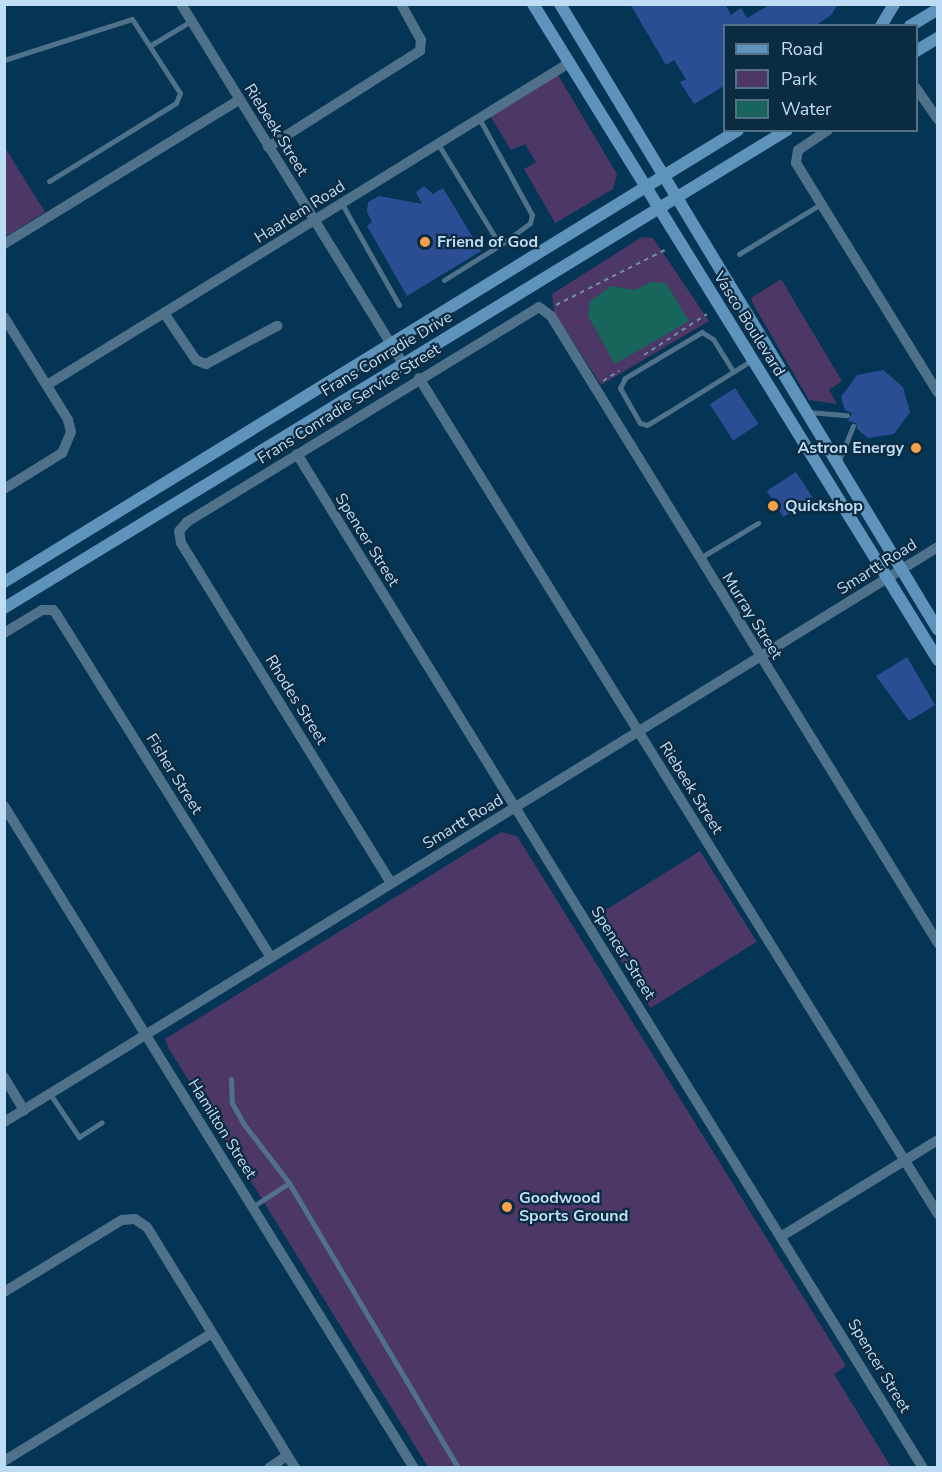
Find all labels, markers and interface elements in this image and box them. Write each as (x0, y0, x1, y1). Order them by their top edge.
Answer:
legend (723, 24, 918, 132)
text: Road (781, 37, 823, 61)
text: Park (781, 67, 817, 91)
street label: Riebeek Street (240, 80, 312, 180)
text: Water (781, 97, 832, 121)
street label: Haarlem Road (251, 177, 349, 247)
place label: Friend of God (437, 232, 538, 252)
marker: Friend of God (418, 235, 432, 249)
street label: Vasco Boulevard (709, 268, 789, 380)
street label: Frans Conradie Drive (318, 307, 456, 401)
street label: Frans Conradie Service Street (254, 340, 444, 468)
place label: Astron Energy (798, 438, 904, 458)
marker: Astron Energy (909, 441, 923, 455)
street label: Spencer Street (331, 490, 403, 590)
place label: Quickshop (785, 496, 863, 516)
marker: Quickshop (766, 499, 780, 513)
street label: Smartt Road (834, 535, 920, 599)
street label: Murray Street (718, 569, 786, 663)
street label: Rhodes Street (261, 652, 331, 748)
street label: Fisher Street (142, 730, 206, 818)
street label: Riebeek Street (655, 738, 727, 838)
street label: Smartt Road (419, 790, 507, 854)
street label: Spencer Street (587, 903, 659, 1003)
street label: Hamilton Street (184, 1076, 260, 1182)
place label: Goodwood Sports Ground (519, 1188, 628, 1226)
marker: Goodwood Sports Ground (500, 1200, 514, 1214)
street label: Spencer Street (843, 1316, 915, 1416)

